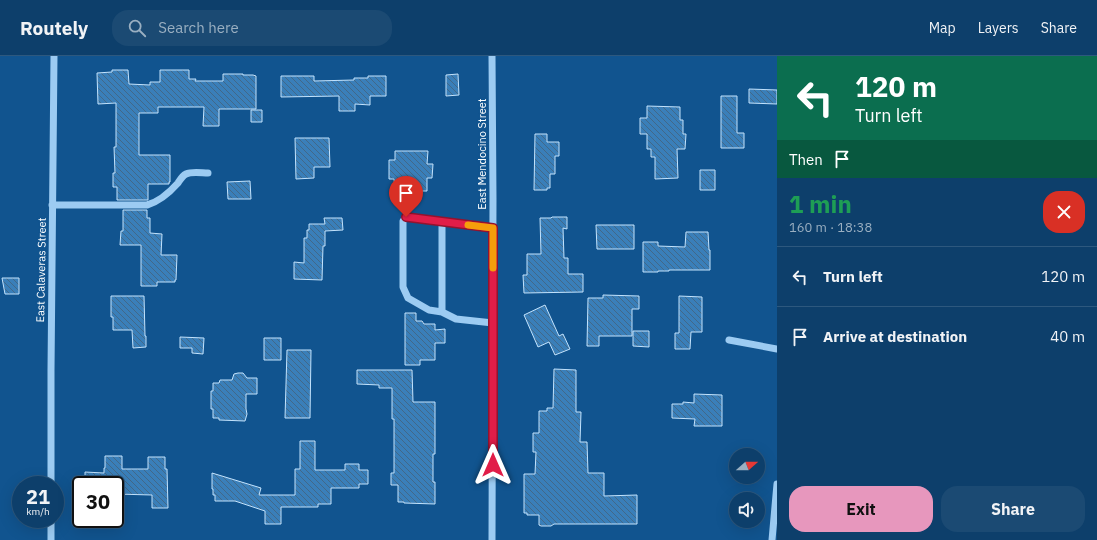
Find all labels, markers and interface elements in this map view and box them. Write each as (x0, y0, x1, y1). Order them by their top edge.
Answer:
search box (112, 10, 392, 46)
text: Routely (20, 16, 88, 40)
icon: search (126, 17, 148, 39)
text: Search here (158, 18, 239, 37)
text: Map (929, 19, 956, 37)
text: Layers (978, 19, 1019, 37)
text: Share (1041, 19, 1077, 37)
text: 120 m (855, 68, 937, 105)
icon: left (789, 72, 841, 124)
street label: East Mendocino Street (475, 98, 489, 210)
text: Turn left (855, 104, 923, 127)
icon: arrive (831, 148, 853, 170)
text: Then (789, 150, 823, 169)
pin (389, 176, 423, 217)
icon: arrive (395, 182, 417, 204)
text: 1 min (789, 188, 852, 220)
button: close (1043, 191, 1085, 233)
street label: East Calaveras Street (33, 217, 49, 323)
text: 160 m · 18:38 (789, 219, 872, 236)
icon: left (789, 266, 811, 288)
text: Turn left (823, 267, 883, 286)
text: 120 m (1041, 267, 1085, 286)
icon: arrive (789, 326, 811, 348)
text: Arrive at destination (823, 327, 967, 346)
text: 40 m (1050, 327, 1085, 346)
position arrow (472, 444, 514, 486)
north arrow (729, 448, 765, 484)
map controls (729, 448, 765, 528)
speed limit sign: 30 (72, 476, 124, 528)
text: 21 (26, 483, 50, 510)
button: Exit (789, 486, 933, 532)
button: Share (941, 486, 1085, 532)
button: sound (729, 492, 765, 528)
text: km/h (26, 505, 50, 518)

